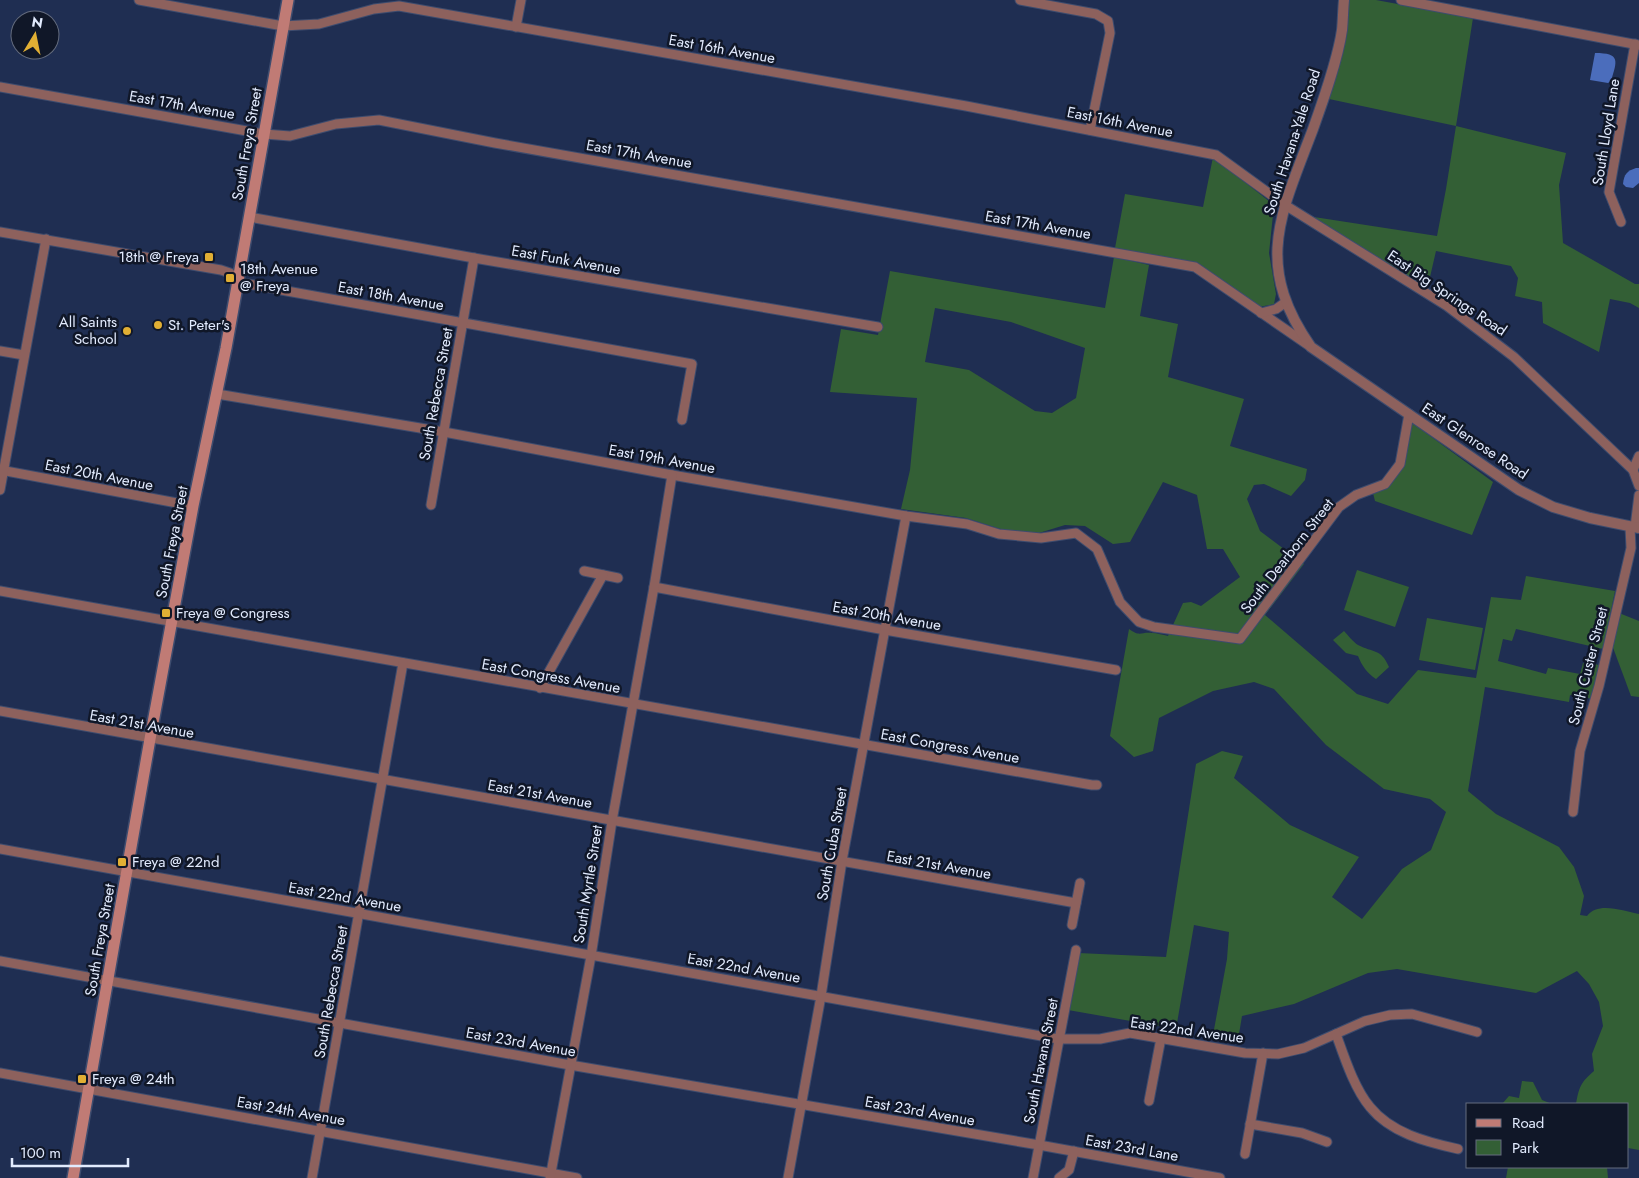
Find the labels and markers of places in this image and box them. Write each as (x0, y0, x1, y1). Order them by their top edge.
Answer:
place label: 18th @ Freya (119, 246, 199, 268)
marker: 18th @ Freya (203, 251, 215, 263)
place label: 18th Avenue @ Freya (240, 258, 318, 297)
marker: 18th Avenue @ Freya (224, 272, 236, 284)
place label: All Saints School (59, 311, 117, 350)
place label: St. Peter's (168, 314, 230, 336)
marker: St. Peter's (152, 319, 164, 331)
marker: All Saints School (121, 325, 133, 337)
place label: Freya @ Congress (176, 602, 290, 624)
marker: Freya @ Congress (160, 607, 172, 619)
place label: Freya @ 22nd (132, 851, 219, 873)
marker: Freya @ 22nd (116, 856, 128, 868)
place label: Freya @ 24th (92, 1068, 175, 1090)
marker: Freya @ 24th (76, 1073, 88, 1085)

